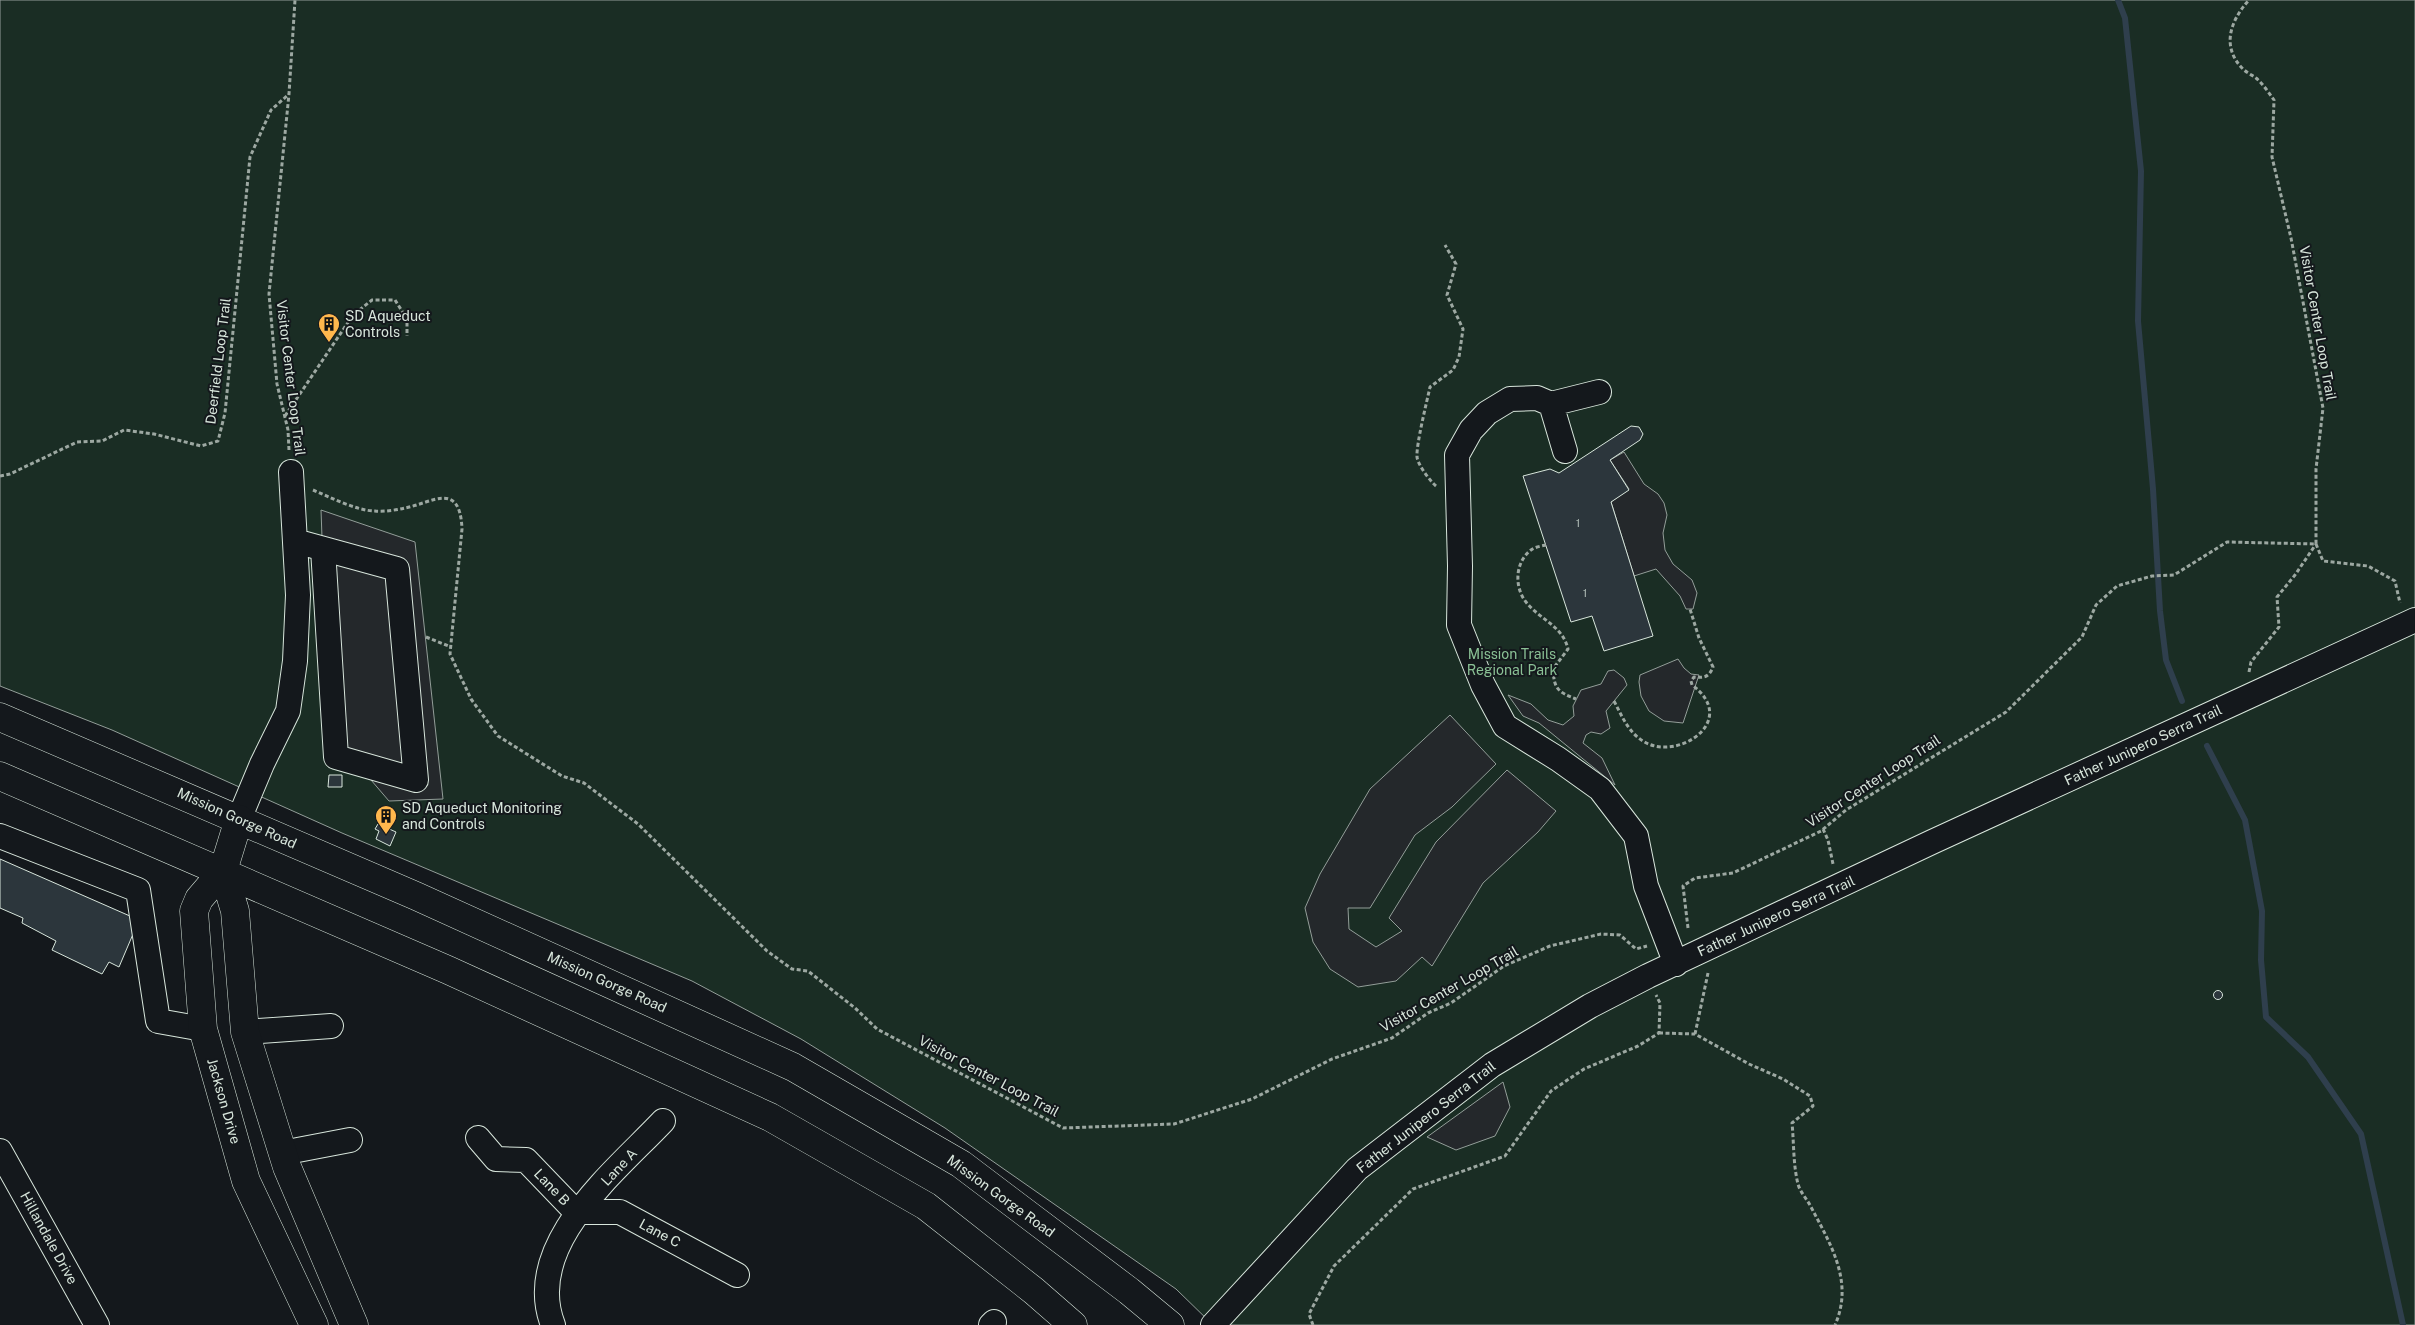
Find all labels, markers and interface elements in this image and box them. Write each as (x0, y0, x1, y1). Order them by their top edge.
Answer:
street label: Visitor Center Loop Trail (2297, 244, 2339, 402)
street label: Deerfield Loop Trail (202, 297, 234, 425)
street label: Visitor Center Loop Trail (274, 299, 308, 457)
place label: SD Aqueduct Controls (345, 308, 431, 340)
building icon: SD Aqueduct Controls (317, 312, 341, 343)
house number: 1 (1576, 517, 1580, 529)
house number: 1 (1583, 587, 1587, 599)
park label: Mission Trails Regional Park (1467, 646, 1557, 678)
street label: Father Junipero Serra Trail (2062, 701, 2224, 789)
street label: Visitor Center Loop Trail (1803, 732, 1943, 830)
street label: Mission Gorge Road (175, 784, 299, 852)
place label: SD Aqueduct Monitoring and Controls (402, 800, 562, 832)
building icon: SD Aqueduct Monitoring and Controls (374, 804, 398, 835)
street label: Father Junipero Serra Trail (1695, 872, 1857, 960)
street label: Visitor Center Loop Trail (1377, 943, 1521, 1035)
street label: Mission Gorge Road (545, 948, 669, 1016)
street label: Visitor Center Loop Trail (916, 1032, 1062, 1120)
street label: Jackson Drive (204, 1056, 244, 1146)
street label: Father Junipero Serra Trail (1353, 1058, 1499, 1176)
street label: Lane A (598, 1145, 640, 1189)
street label: Mission Gorge Road (944, 1152, 1058, 1240)
street label: Lane B (531, 1166, 573, 1208)
street label: Hillandale Drive (17, 1189, 81, 1287)
street label: Lane C (637, 1215, 683, 1251)

